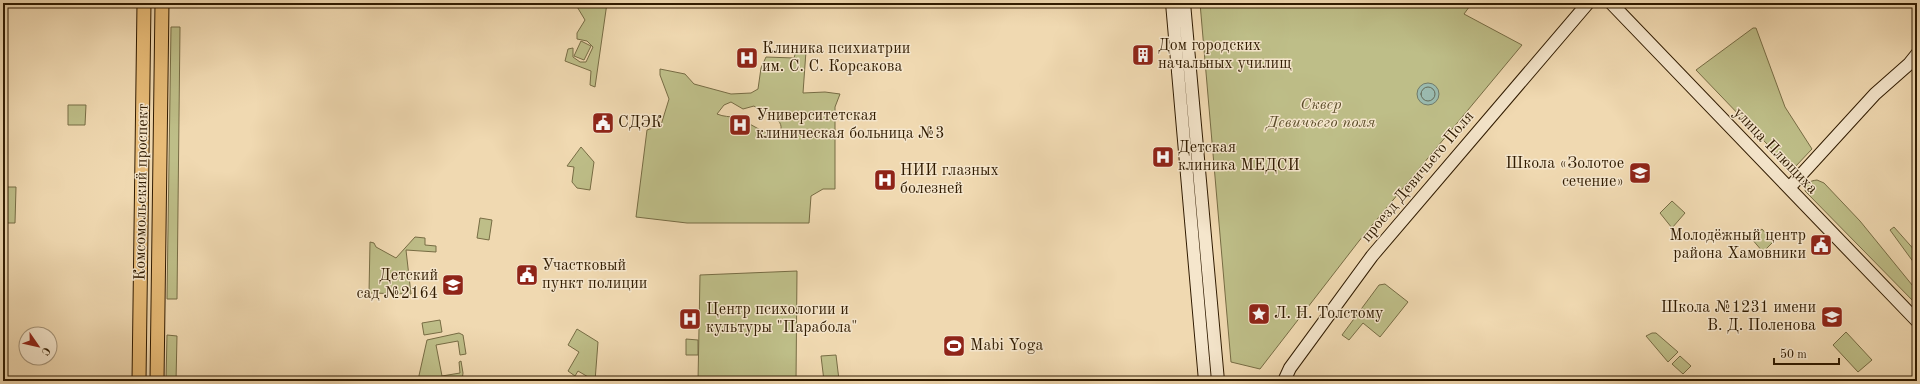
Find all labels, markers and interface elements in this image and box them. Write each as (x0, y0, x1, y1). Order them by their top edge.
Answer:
place label: Дом городских начальных училищ (1158, 38, 1291, 72)
place label: Клиника психиатрии им. С. С. Корсакова (762, 41, 910, 75)
building icon: Дом городских начальных училищ (1130, 42, 1156, 68)
hospital icon: Клиника психиатрии им. С. С. Корсакова (734, 45, 760, 71)
park label: Сквер Девичьего поля (1264, 97, 1376, 131)
street label: Комсомольский проспект (132, 103, 152, 281)
street label: улица Плющиха (1730, 105, 1820, 198)
place label: Университетская клиническая больница №3 (756, 108, 945, 142)
street label: проезд Девичьего Поля (1359, 108, 1477, 246)
public building icon: СДЭК (590, 110, 616, 136)
hospital icon: Университетская клиническая больница №3 (727, 112, 753, 138)
place label: СДЭК (618, 115, 663, 131)
place label: Детская клиника МЕДСИ (1178, 140, 1300, 174)
hospital icon: Детская клиника МЕДСИ (1150, 144, 1176, 170)
place label: Школа «Золотое сечение» (1506, 156, 1624, 190)
school or university icon: Школа «Золотое сечение» (1627, 160, 1653, 186)
place label: НИИ глазных болезней (900, 163, 999, 197)
hospital icon: НИИ глазных болезней (872, 167, 898, 193)
place label: Молодёжный центр района Хамовники (1669, 228, 1806, 262)
public building icon: Молодёжный центр района Хамовники (1808, 232, 1834, 258)
place label: Участковый пункт полиции (542, 258, 647, 292)
public building icon: Участковый пункт полиции (514, 262, 540, 288)
place label: Детский сад №2164 (357, 268, 438, 302)
school or university icon: Детский сад №2164 (440, 272, 466, 298)
place label: Школа №1231 имени В. Д. Поленова (1661, 300, 1816, 334)
place icon: Л. Н. Толстому (1246, 301, 1272, 327)
place label: Центр психологии и культуры "Парабола" (706, 302, 858, 336)
school or university icon: Школа №1231 имени В. Д. Поленова (1819, 304, 1845, 330)
hospital icon: Центр психологии и культуры "Парабола" (677, 306, 703, 332)
place label: Л. Н. Толстому (1274, 306, 1384, 322)
north arrow (18, 326, 58, 366)
sports icon: Mabi Yoga (941, 333, 967, 359)
place label: Mabi Yoga (970, 338, 1043, 354)
scale bar (1774, 340, 1839, 366)
text: С (38, 345, 52, 357)
text: 50 m (1780, 348, 1807, 361)

